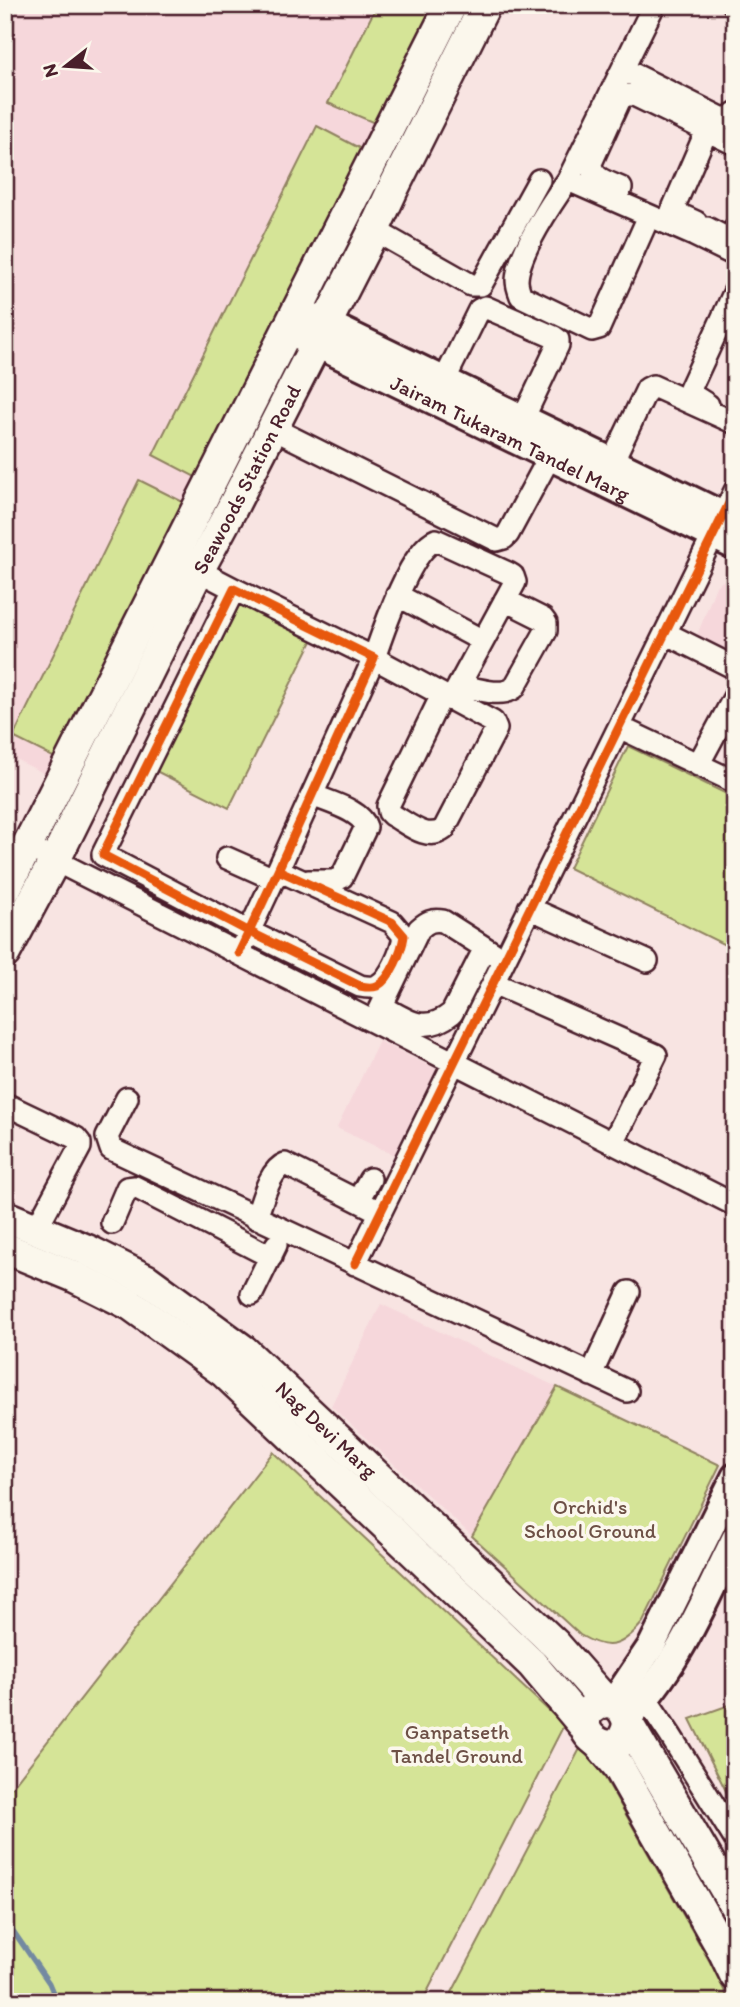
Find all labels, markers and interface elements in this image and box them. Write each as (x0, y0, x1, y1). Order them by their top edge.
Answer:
north arrow (32, 32, 102, 102)
text: N (37, 61, 63, 80)
street label: Jairam Tukaram Tandel Marg (387, 369, 634, 506)
street label: Seawoods Station Road (187, 380, 306, 578)
street label: Nag Devi Marg (271, 1375, 383, 1483)
park label: Orchid's School Ground (524, 1494, 657, 1543)
park label: Ganpatseth Tandel Ground (391, 1719, 524, 1768)

